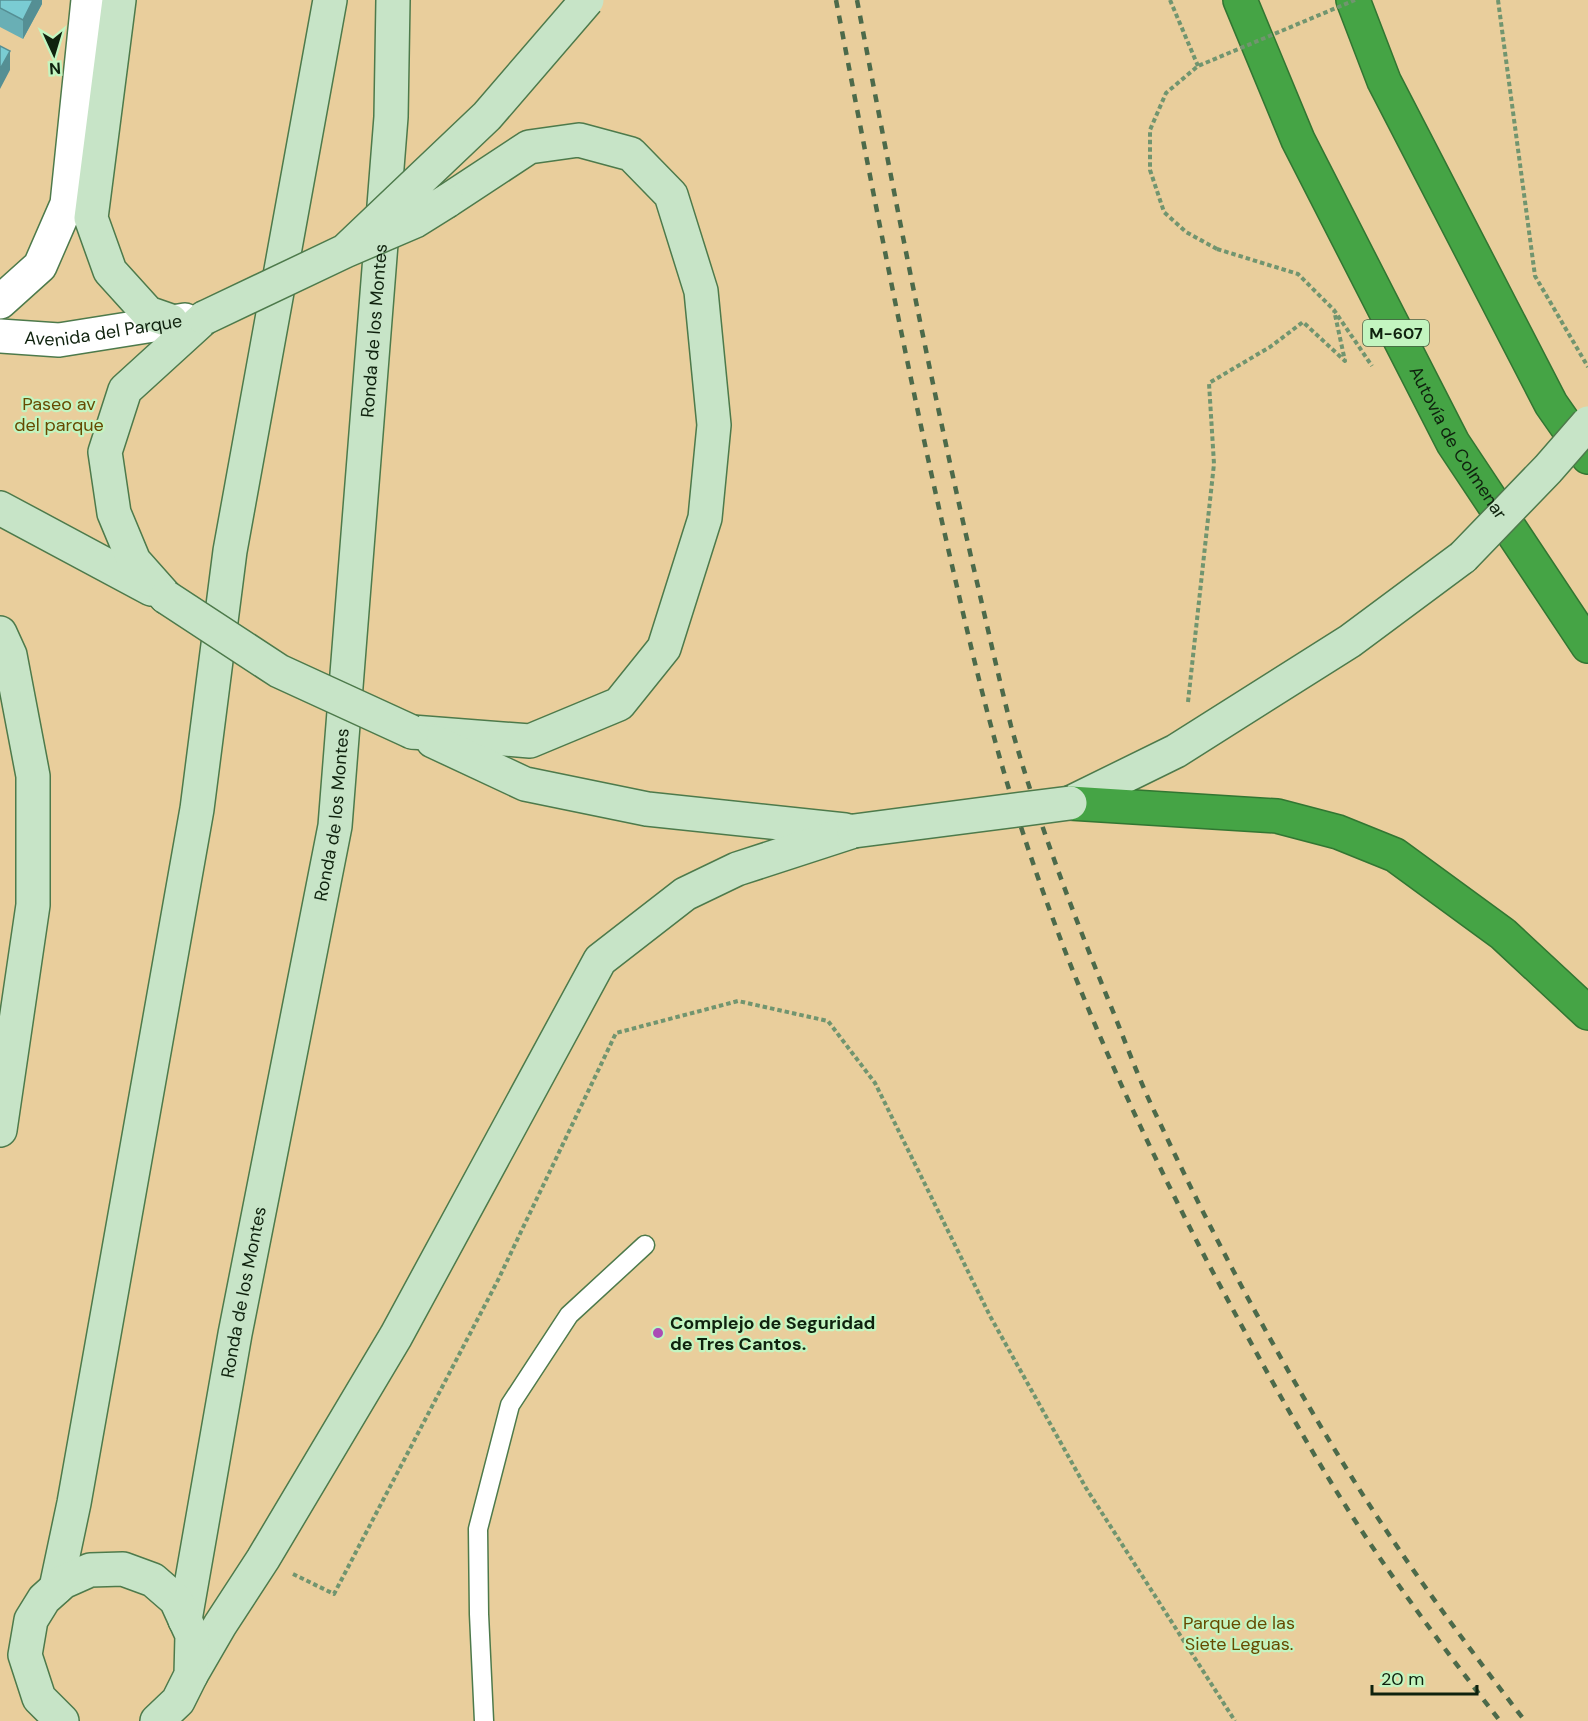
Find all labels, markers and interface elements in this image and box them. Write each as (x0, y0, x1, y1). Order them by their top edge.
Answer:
north arrow (24, 24, 84, 84)
text: N (48, 58, 62, 79)
street label: Ronda de los Montes (355, 243, 393, 418)
street label: Avenida del Parque (24, 309, 184, 353)
road number: M-607 (1363, 320, 1429, 346)
street label: Autovía de Colmenar (1404, 362, 1513, 524)
park label: Paseo av del parque (14, 392, 104, 437)
street label: Ronda de los Montes (309, 727, 355, 903)
street label: Ronda de los Montes (216, 1204, 272, 1380)
place label: Complejo de Seguridad de Tres Cantos. (670, 1311, 875, 1356)
marker: Complejo de Seguridad de Tres Cantos. (651, 1326, 665, 1340)
park label: Parque de las Siete Leguas. (1183, 1611, 1295, 1656)
scale bar (1372, 1658, 1477, 1696)
text: 20 m (1381, 1667, 1424, 1691)

